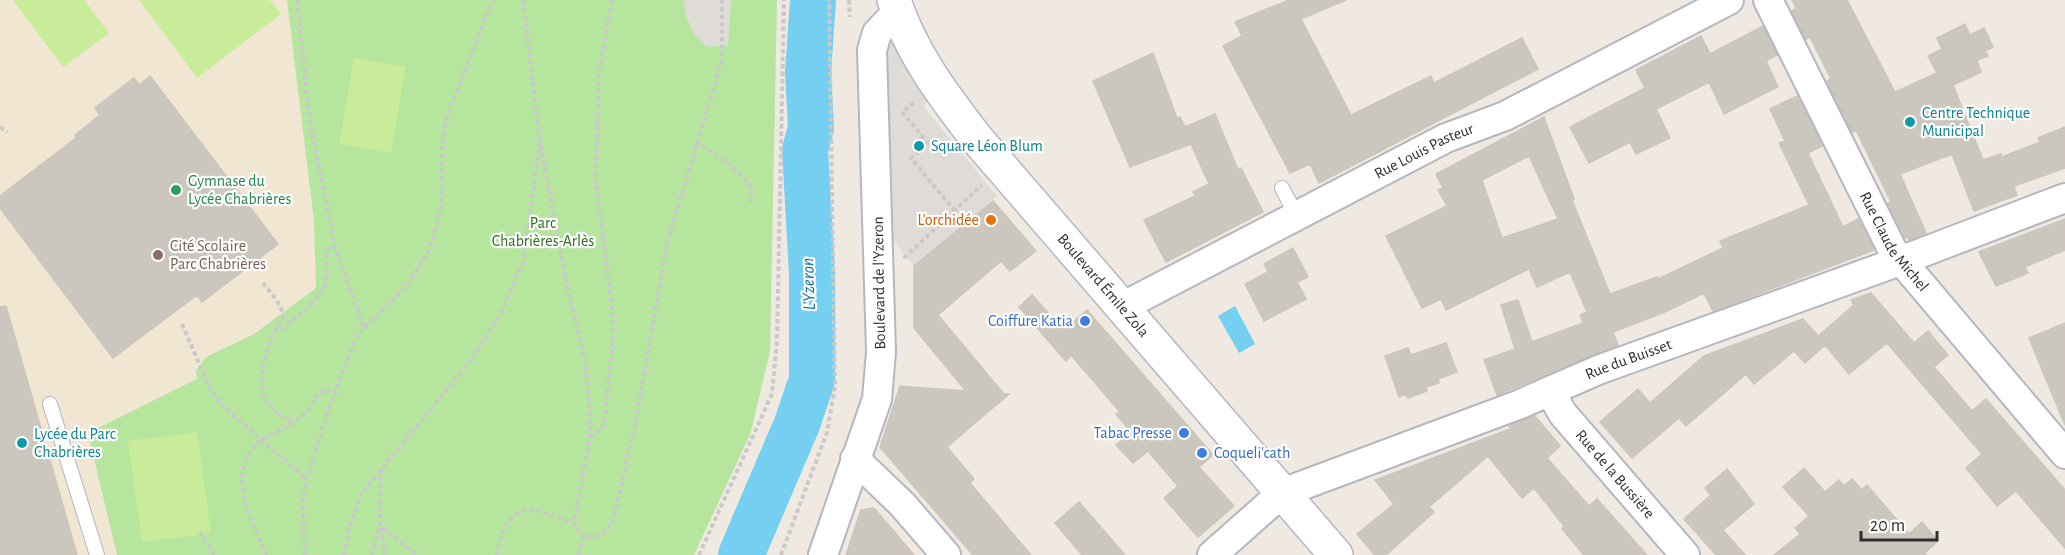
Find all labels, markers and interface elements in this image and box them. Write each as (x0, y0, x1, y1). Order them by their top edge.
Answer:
place label: Centre Technique Municipal (1922, 105, 2030, 139)
marker: Centre Technique Municipal (1903, 115, 1917, 129)
street label: Rue Louis Pasteur (1372, 120, 1477, 182)
place label: Square Léon Blum (931, 138, 1043, 154)
marker: Square Léon Blum (912, 139, 926, 153)
place label: Gymnase du Lycée Chabrières (188, 173, 291, 208)
marker: Gymnase du Lycée Chabrières (169, 183, 183, 197)
street label: Rue Claude Michel (1857, 189, 1932, 294)
place label: L'orchidée (918, 212, 979, 228)
marker: L'orchidée (984, 213, 998, 227)
park label: Parc Chabrières-Arlès (492, 215, 594, 249)
street label: Boulevard de l'Yzeron (870, 216, 888, 350)
street label: Boulevard Émile Zola (1054, 230, 1152, 340)
place label: Cité Scolaire Parc Chabrières (170, 238, 266, 272)
marker: Cité Scolaire Parc Chabrières (151, 248, 165, 262)
water label: L'Yzeron (799, 257, 819, 311)
place label: Coiffure Katia (988, 313, 1073, 329)
marker: Coiffure Katia (1078, 314, 1092, 328)
street label: Rue du Buisset (1583, 336, 1674, 383)
place label: Tabac Presse (1094, 425, 1172, 441)
place label: Lycée du Parc Chabrières (34, 426, 116, 460)
marker: Tabac Presse (1177, 426, 1191, 440)
street label: Rue de la Bussière (1573, 427, 1658, 522)
marker: Lycée du Parc Chabrières (15, 436, 29, 450)
place label: Coqueli'cath (1214, 445, 1290, 461)
marker: Coqueli'cath (1195, 446, 1209, 460)
scale bar (1861, 504, 1938, 542)
text: 20 m (1870, 517, 1905, 535)

